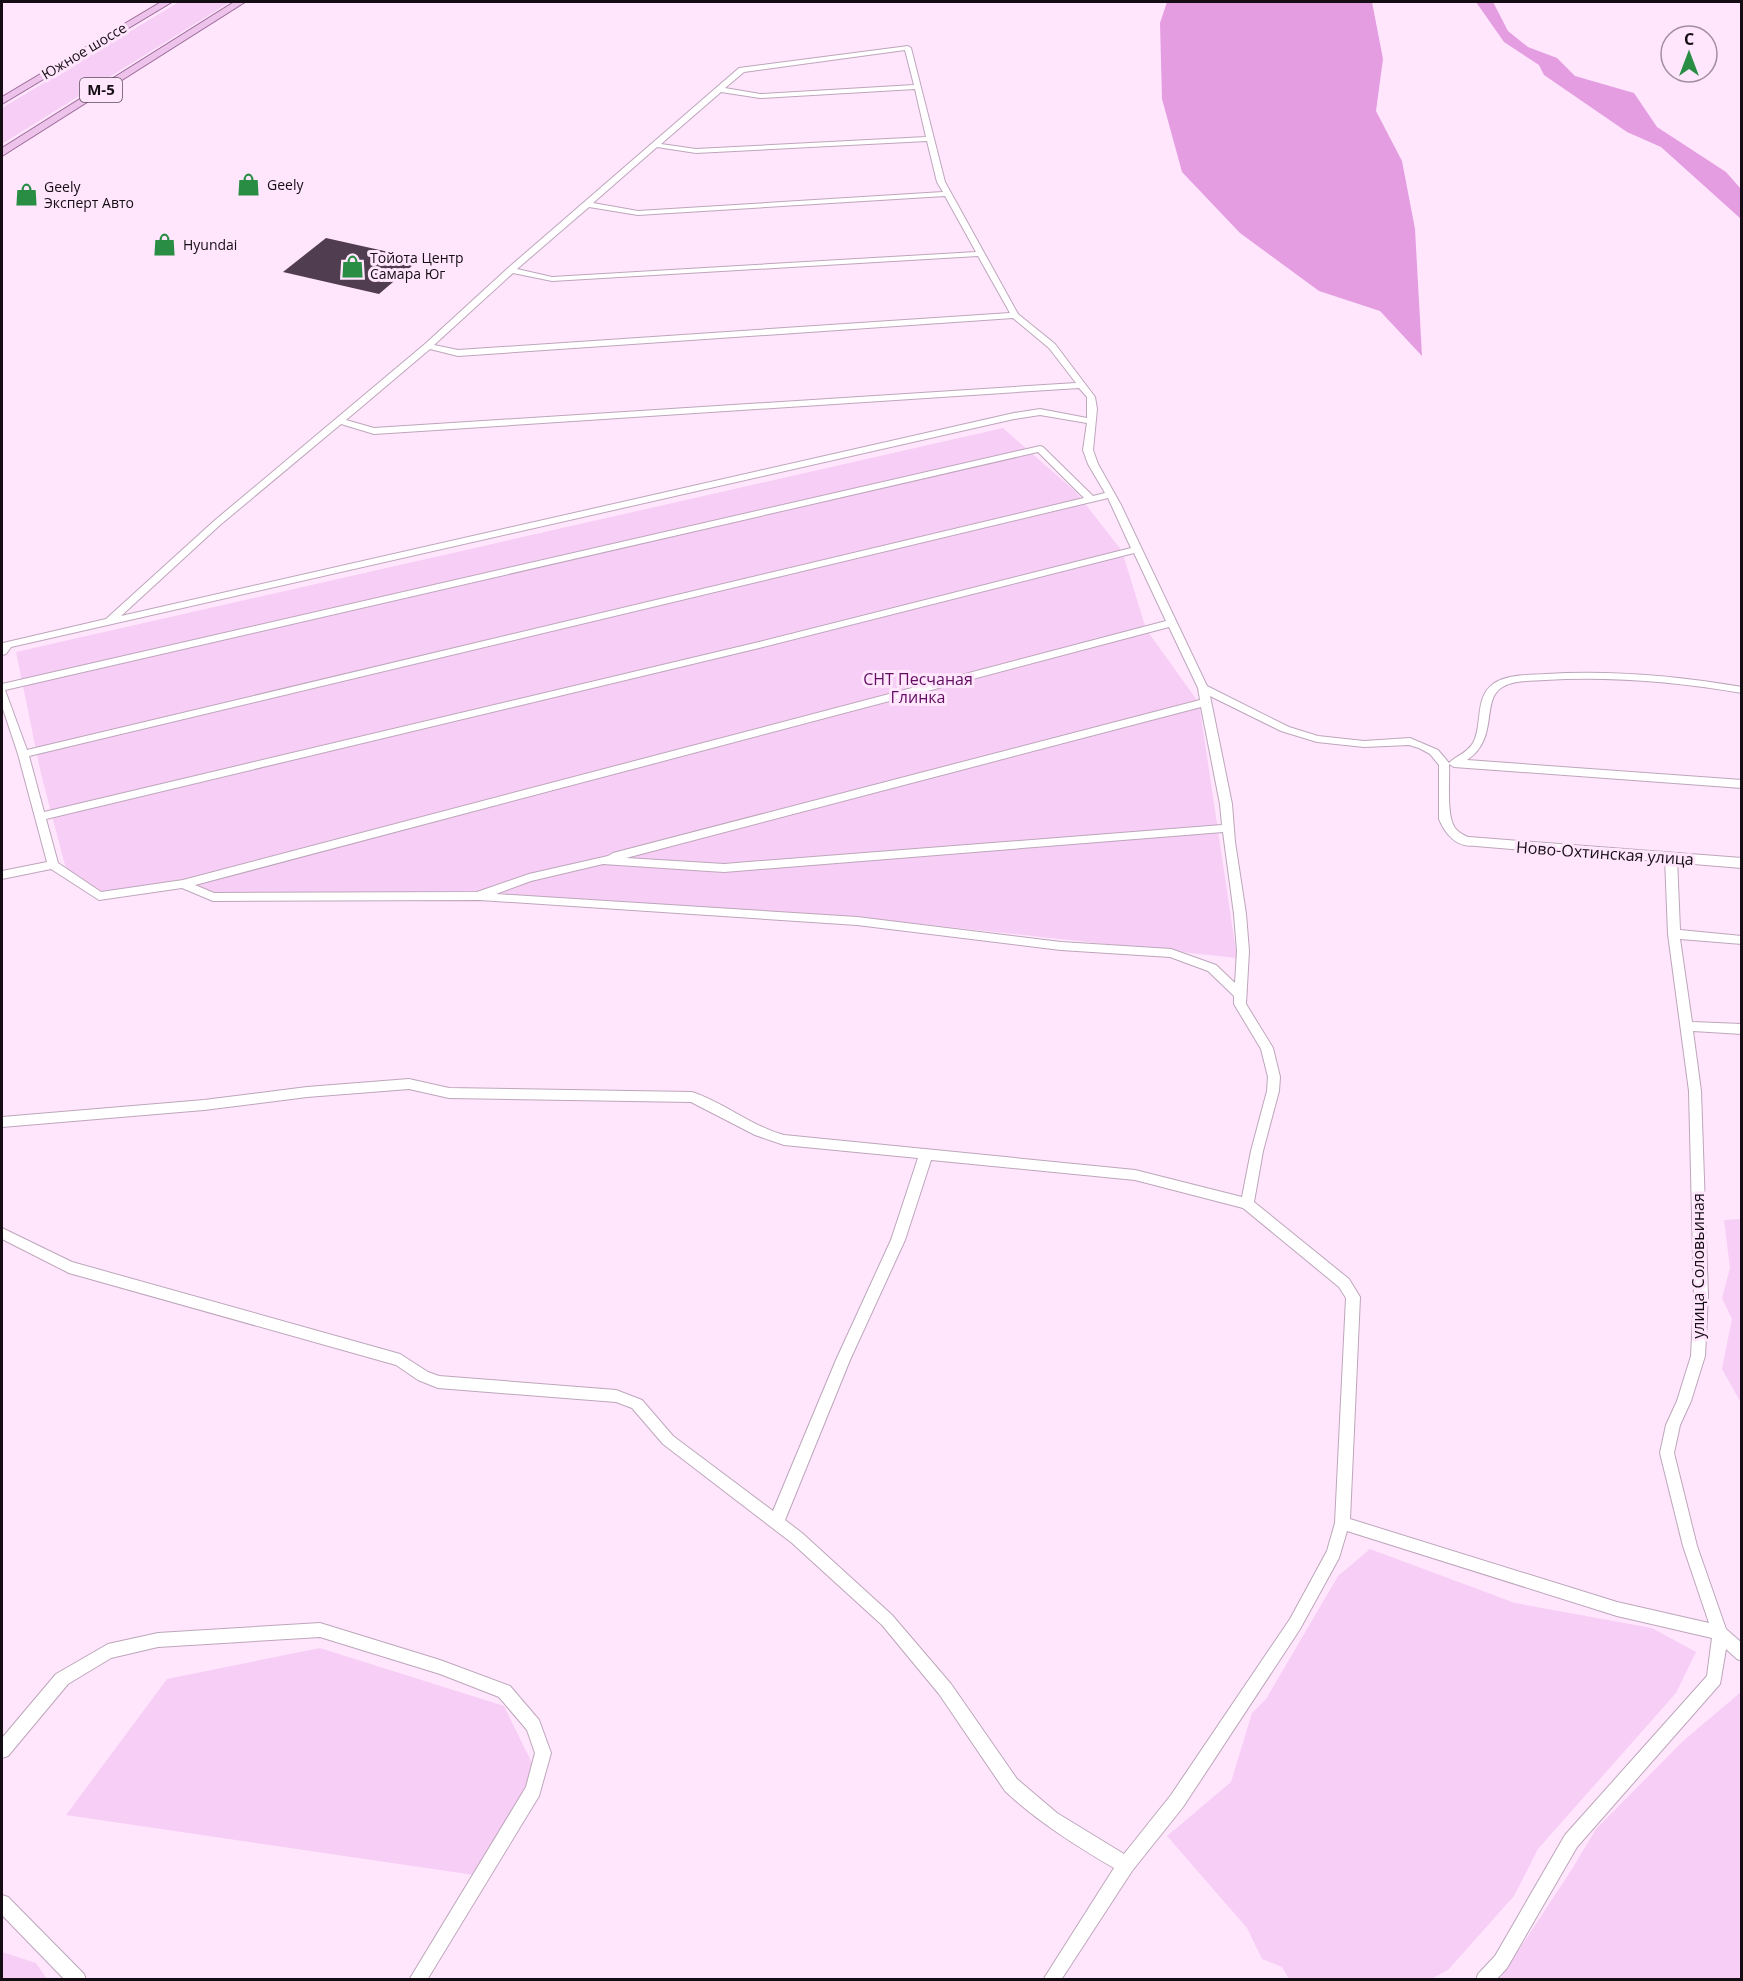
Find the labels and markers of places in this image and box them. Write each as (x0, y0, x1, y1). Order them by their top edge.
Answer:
shop icon: Geely (236, 172, 262, 198)
place label: Geely (267, 175, 304, 194)
place label: Geely Эксперт Авто (44, 177, 134, 212)
shop icon: Geely Эксперт Авто (13, 182, 39, 208)
shop icon: Hyundai (152, 232, 178, 258)
place label: Hyundai (183, 235, 237, 254)
place label: Тойота Центр Самара Юг (370, 248, 464, 283)
shop icon: Тойота Центр Самара Юг (339, 253, 365, 279)

